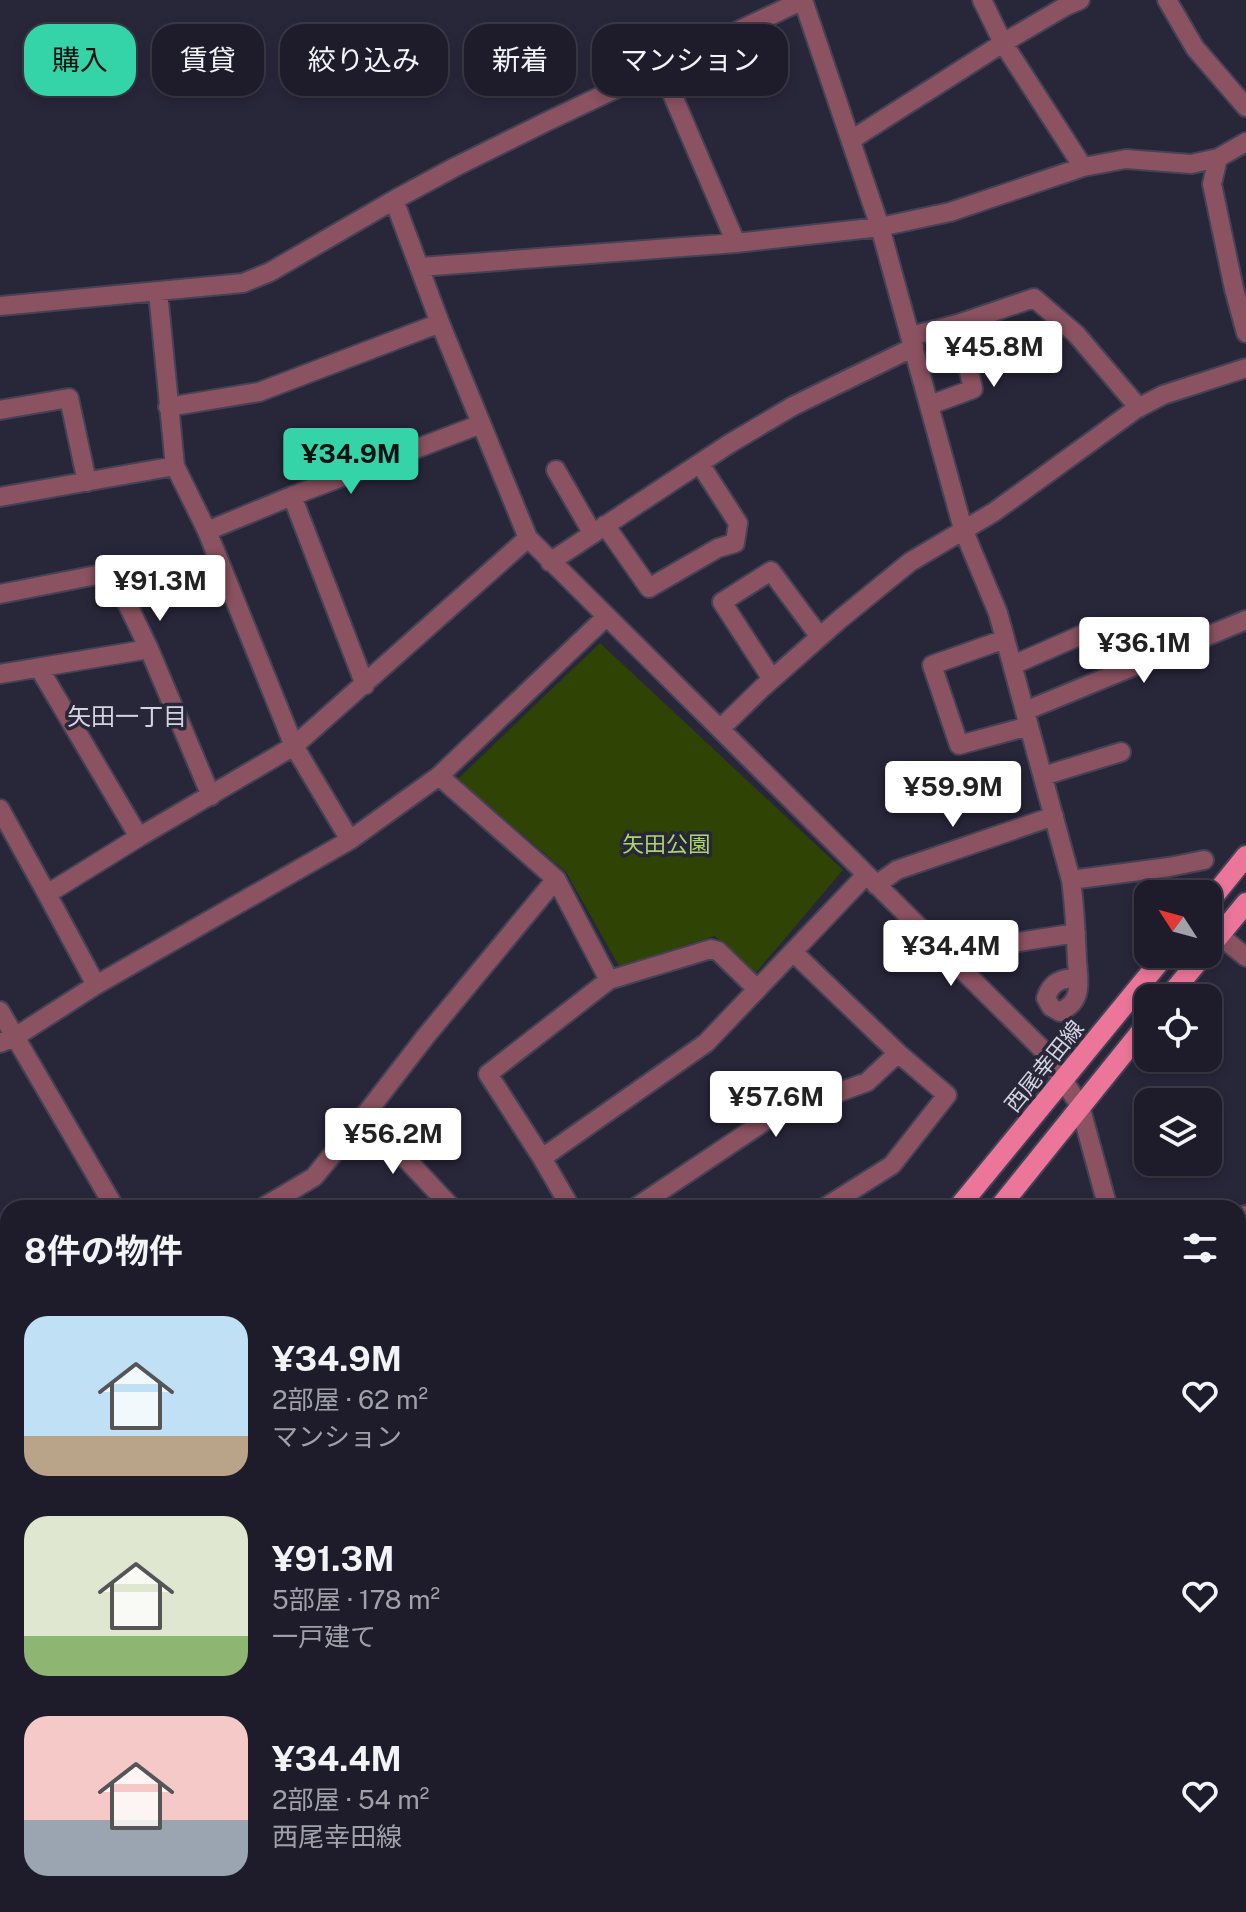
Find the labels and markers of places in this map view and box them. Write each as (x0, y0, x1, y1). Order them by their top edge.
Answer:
pin: ¥45.8M (929, 321, 1059, 389)
pin: ¥34.9M (286, 428, 416, 496)
pin: ¥91.3M (95, 555, 225, 623)
pin: ¥36.1M (1079, 617, 1209, 685)
pin: ¥59.9M (888, 761, 1018, 829)
pin: ¥34.4M (886, 920, 1016, 988)
pin: ¥57.6M (711, 1071, 841, 1139)
pin: ¥56.2M (328, 1108, 458, 1176)

